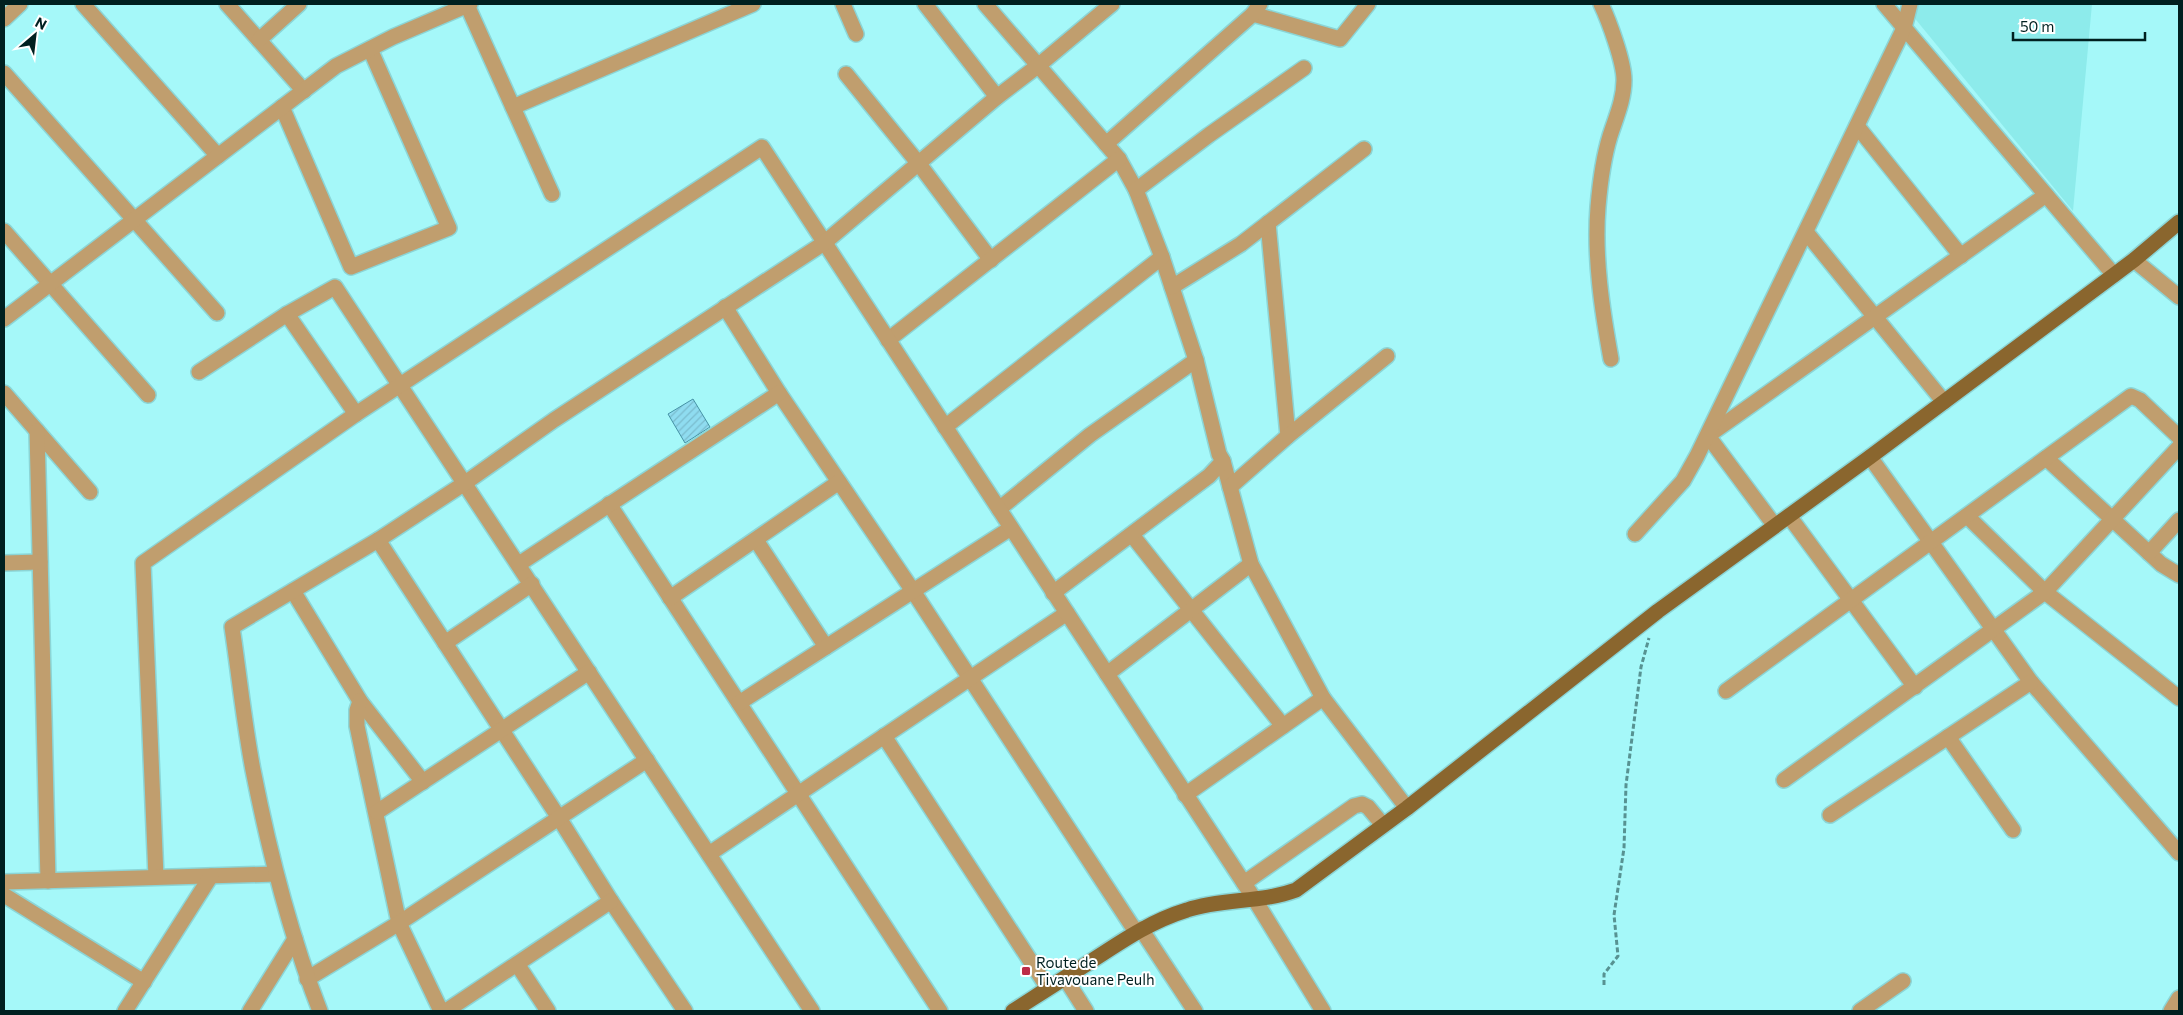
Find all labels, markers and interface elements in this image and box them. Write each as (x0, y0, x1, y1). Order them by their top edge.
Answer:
north arrow (10, 10, 60, 60)
scale bar (2013, 10, 2146, 42)
text: N (33, 13, 50, 33)
text: 50 m (2020, 17, 2054, 35)
place label: Route de Tivavouane Peulh (1036, 953, 1155, 988)
marker: Route de Tivavouane Peulh (1020, 965, 1032, 977)

